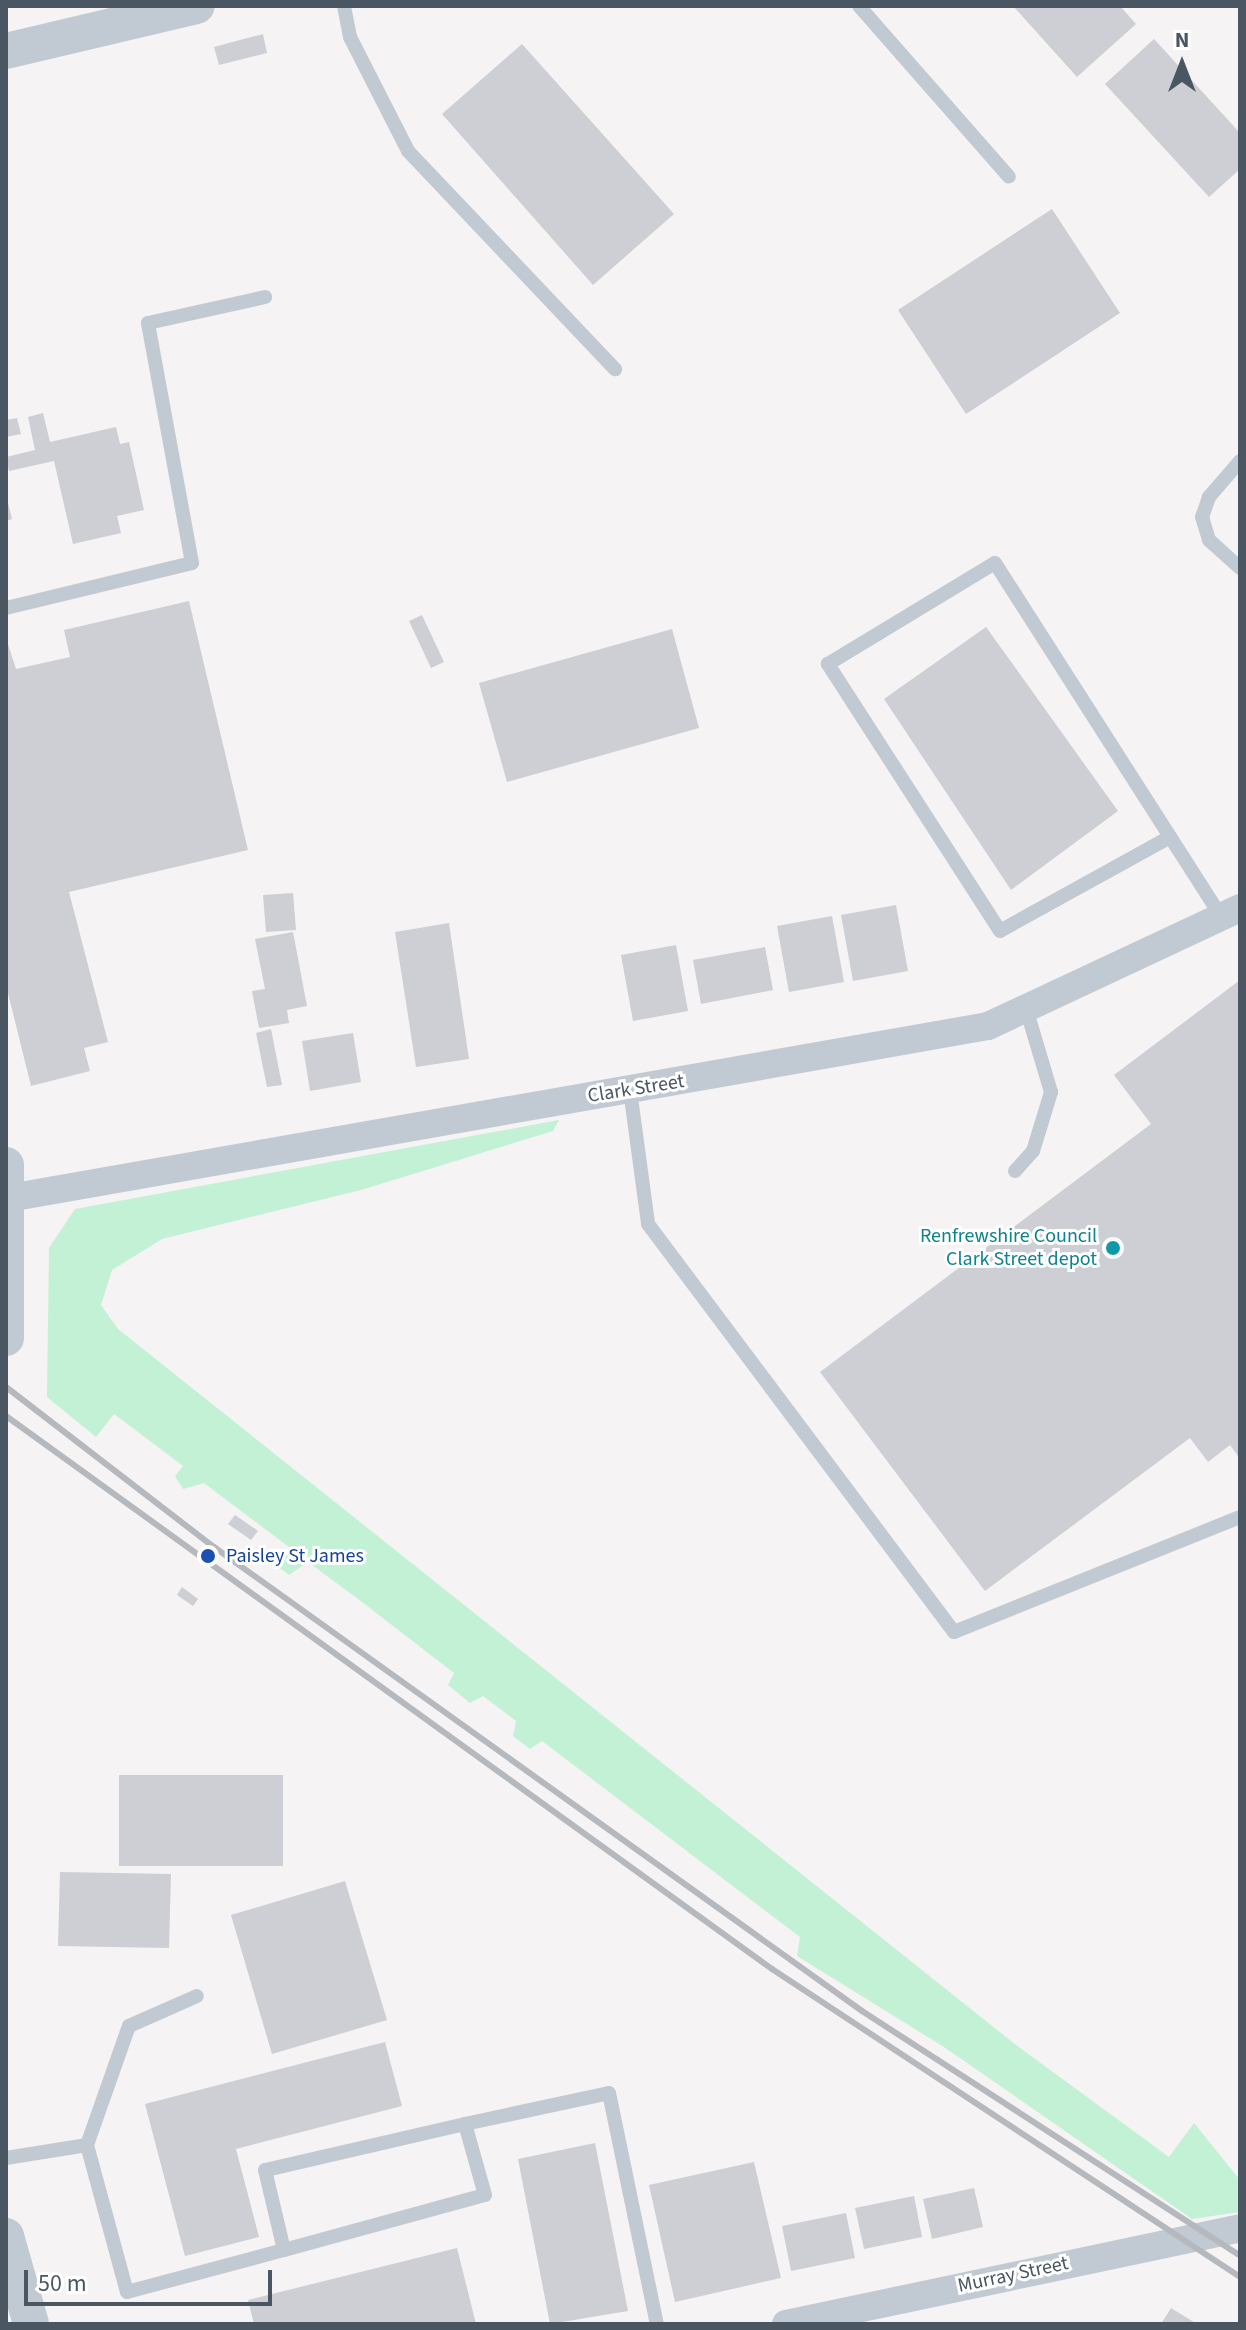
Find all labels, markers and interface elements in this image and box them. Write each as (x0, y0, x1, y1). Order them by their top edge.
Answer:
north arrow (1142, 24, 1222, 104)
text: N (1175, 24, 1189, 56)
street label: Clark Street (586, 1070, 686, 1108)
place label: Renfrewshire Council Clark Street depot (920, 1224, 1097, 1271)
marker: Renfrewshire Council Clark Street depot (1104, 1239, 1122, 1257)
place label: Paisley St James (226, 1544, 364, 1568)
marker: Paisley St James (197, 1545, 219, 1567)
street label: Murray Street (956, 2252, 1070, 2298)
scale bar (28, 2254, 276, 2304)
text: 50 m (38, 2266, 87, 2301)

